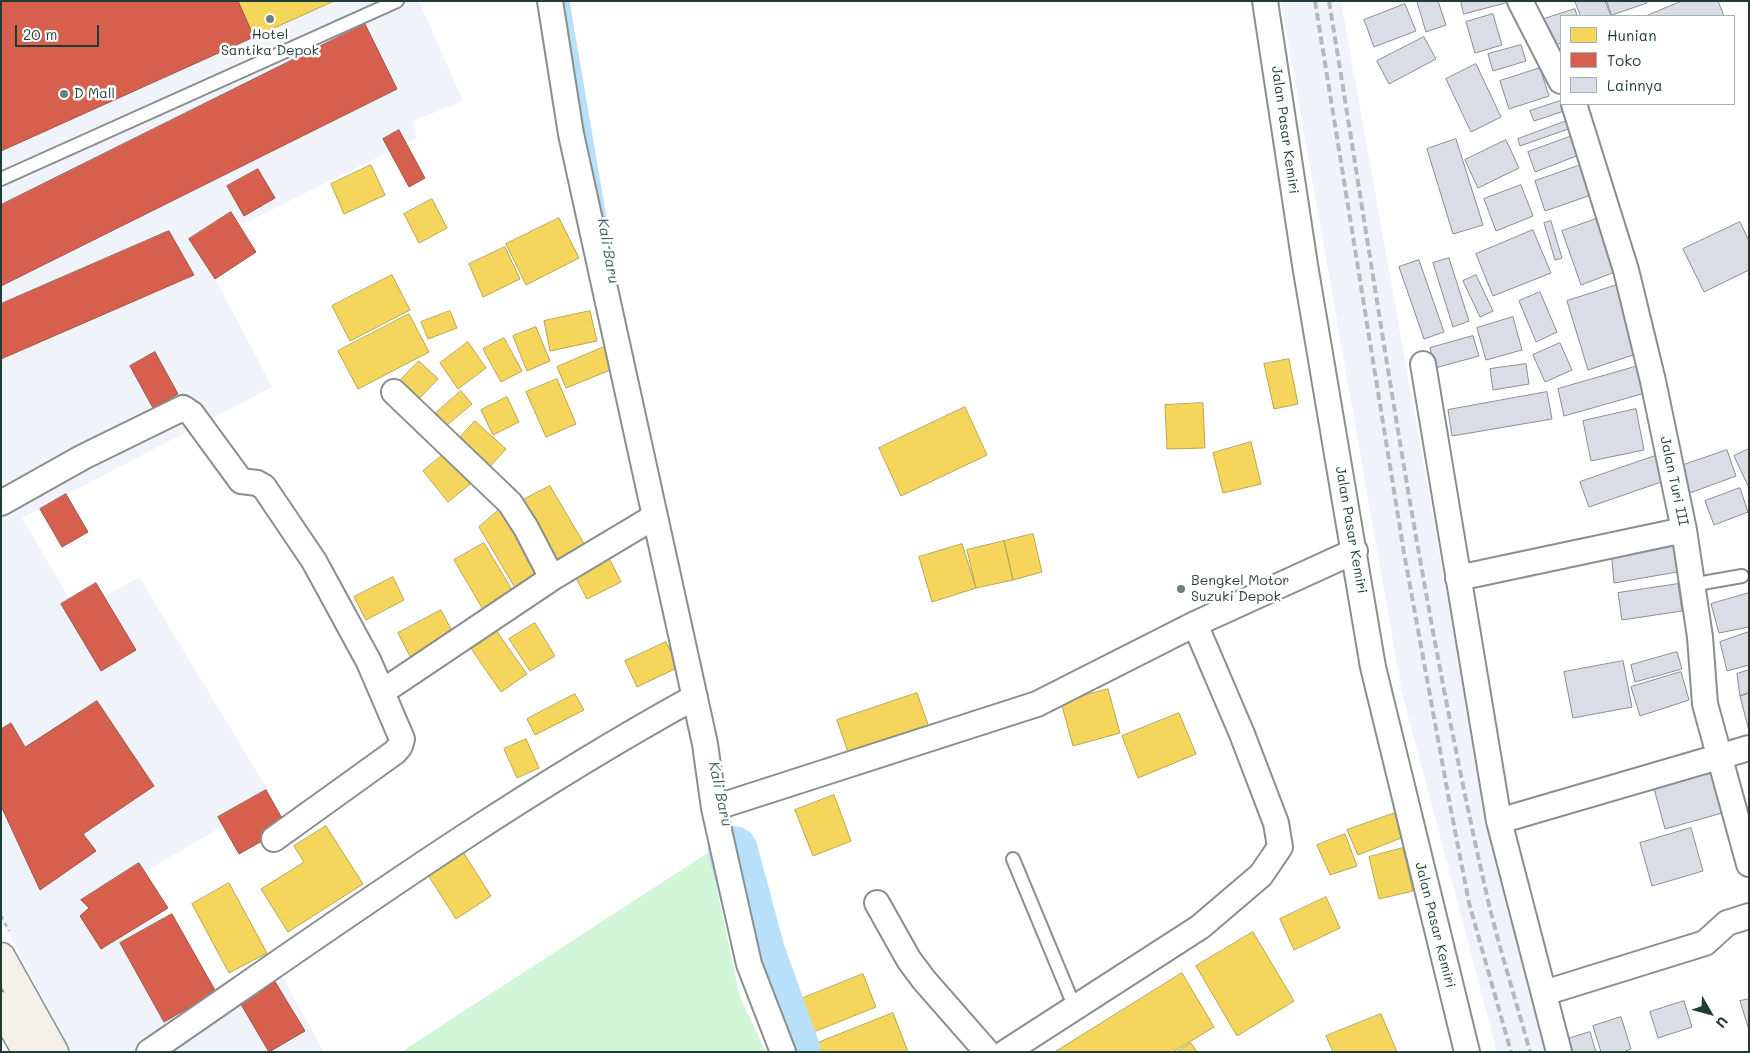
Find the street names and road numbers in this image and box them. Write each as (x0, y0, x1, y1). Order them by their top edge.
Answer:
street label: Jalan Pasar Kemiri (1268, 65, 1302, 195)
street label: Jalan Turi III (1656, 435, 1692, 527)
street label: Jalan Pasar Kemiri (1332, 465, 1370, 595)
street label: Jalan Pasar Kemiri (1411, 860, 1459, 990)

